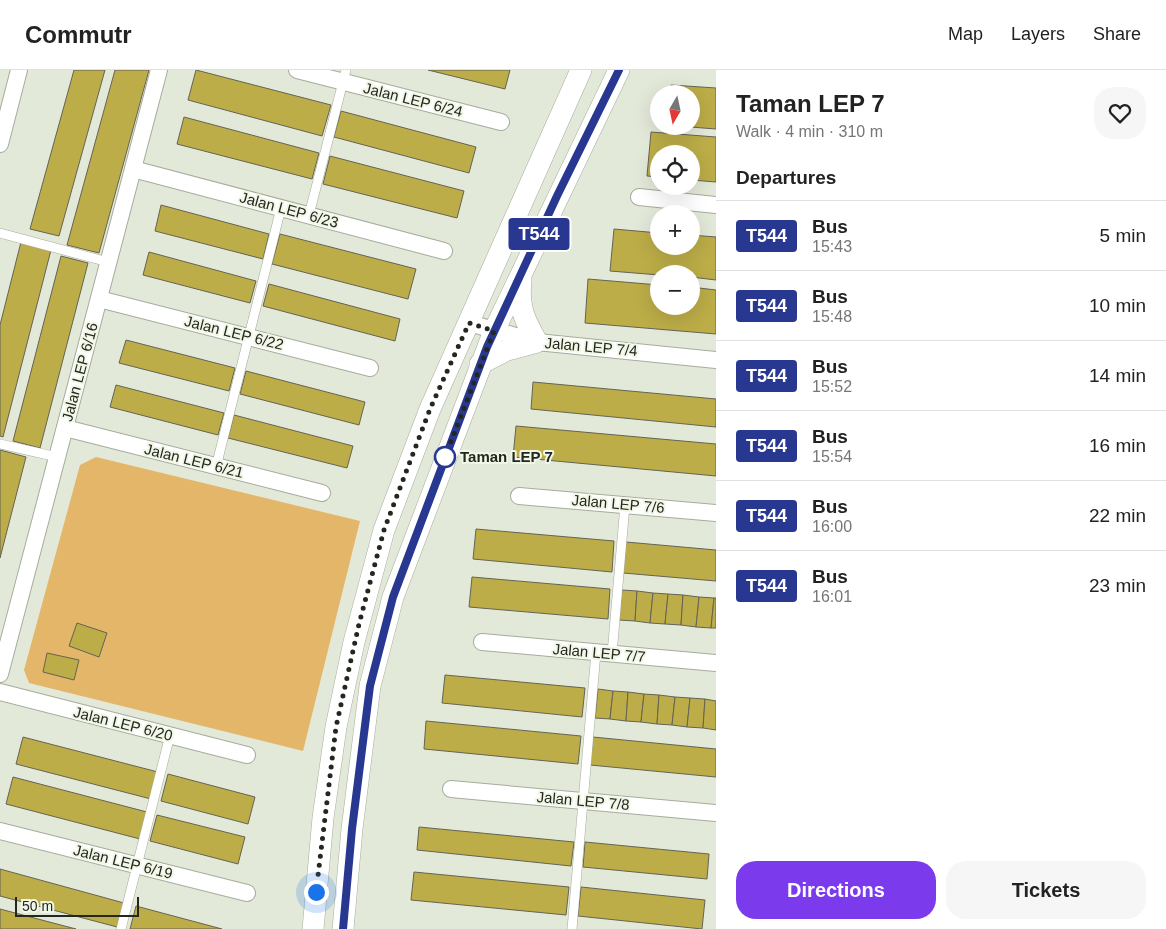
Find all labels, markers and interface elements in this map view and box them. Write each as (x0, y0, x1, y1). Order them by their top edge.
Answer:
text: Commutr (25, 21, 132, 48)
text: Map (948, 24, 983, 44)
text: Layers (1011, 24, 1065, 44)
text: Share (1093, 24, 1141, 44)
street label: Jalan LEP 6/24 (362, 79, 464, 120)
north arrow (650, 85, 700, 135)
map controls (650, 85, 700, 315)
button: heart (1094, 87, 1146, 139)
text: Taman LEP 7 (736, 90, 885, 117)
text: Walk · 4 min · 310 m (736, 123, 883, 140)
button: locate (650, 145, 700, 195)
text: Departures (736, 167, 836, 188)
street label: Jalan LEP 6/23 (238, 188, 340, 231)
button: + (650, 205, 700, 255)
text: Bus (812, 216, 848, 237)
line badge: T544 (504, 218, 574, 250)
text: T544 (518, 224, 560, 244)
text: 5 min (1100, 225, 1146, 246)
text: T544 (746, 226, 787, 246)
text: 15:43 (812, 238, 852, 255)
button: − (650, 265, 700, 315)
text: Bus (812, 286, 848, 307)
text: 10 min (1089, 295, 1146, 316)
text: T544 (746, 296, 787, 316)
text: 15:48 (812, 308, 852, 325)
street label: Jalan LEP 6/22 (183, 312, 285, 353)
street label: Jalan LEP 6/16 (58, 321, 101, 423)
street label: Jalan LEP 7/4 (544, 334, 638, 359)
text: Bus (812, 356, 848, 377)
text: 14 min (1089, 365, 1146, 386)
text: T544 (746, 366, 787, 386)
text: 15:52 (812, 378, 852, 395)
text: Bus (812, 426, 848, 447)
text: 16 min (1089, 435, 1146, 456)
text: T544 (746, 436, 787, 456)
street label: Jalan LEP 6/21 (143, 440, 245, 481)
marker: Taman LEP 7 (434, 446, 456, 468)
place label: Taman LEP 7 (460, 448, 553, 465)
text: 15:54 (812, 448, 852, 465)
street label: Jalan LEP 7/6 (571, 491, 665, 516)
text: Bus (812, 496, 848, 517)
text: 22 min (1089, 505, 1146, 526)
text: T544 (746, 506, 787, 526)
text: 16:00 (812, 518, 852, 535)
text: Bus (812, 566, 848, 587)
text: 23 min (1089, 575, 1146, 596)
text: T544 (746, 576, 787, 596)
text: 16:01 (812, 588, 852, 605)
street label: Jalan LEP 7/7 (552, 640, 646, 665)
street label: Jalan LEP 6/20 (72, 703, 174, 744)
street label: Jalan LEP 7/8 (536, 788, 630, 813)
street label: Jalan LEP 6/19 (72, 841, 174, 882)
button: Directions (736, 861, 936, 919)
button: Tickets (946, 861, 1146, 919)
your location (304, 880, 329, 905)
scale bar (15, 894, 139, 917)
text: 50 m (22, 898, 53, 914)

